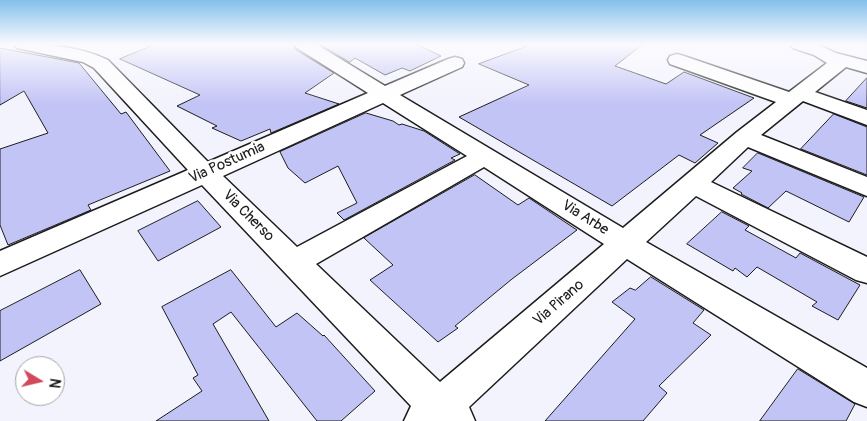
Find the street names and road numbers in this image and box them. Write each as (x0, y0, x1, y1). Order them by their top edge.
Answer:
street label: Via Postumia (186, 138, 268, 188)
street label: Via Cherso (218, 186, 278, 246)
street label: Via Arbe (558, 197, 612, 239)
street label: Via Pirano (530, 276, 588, 330)

